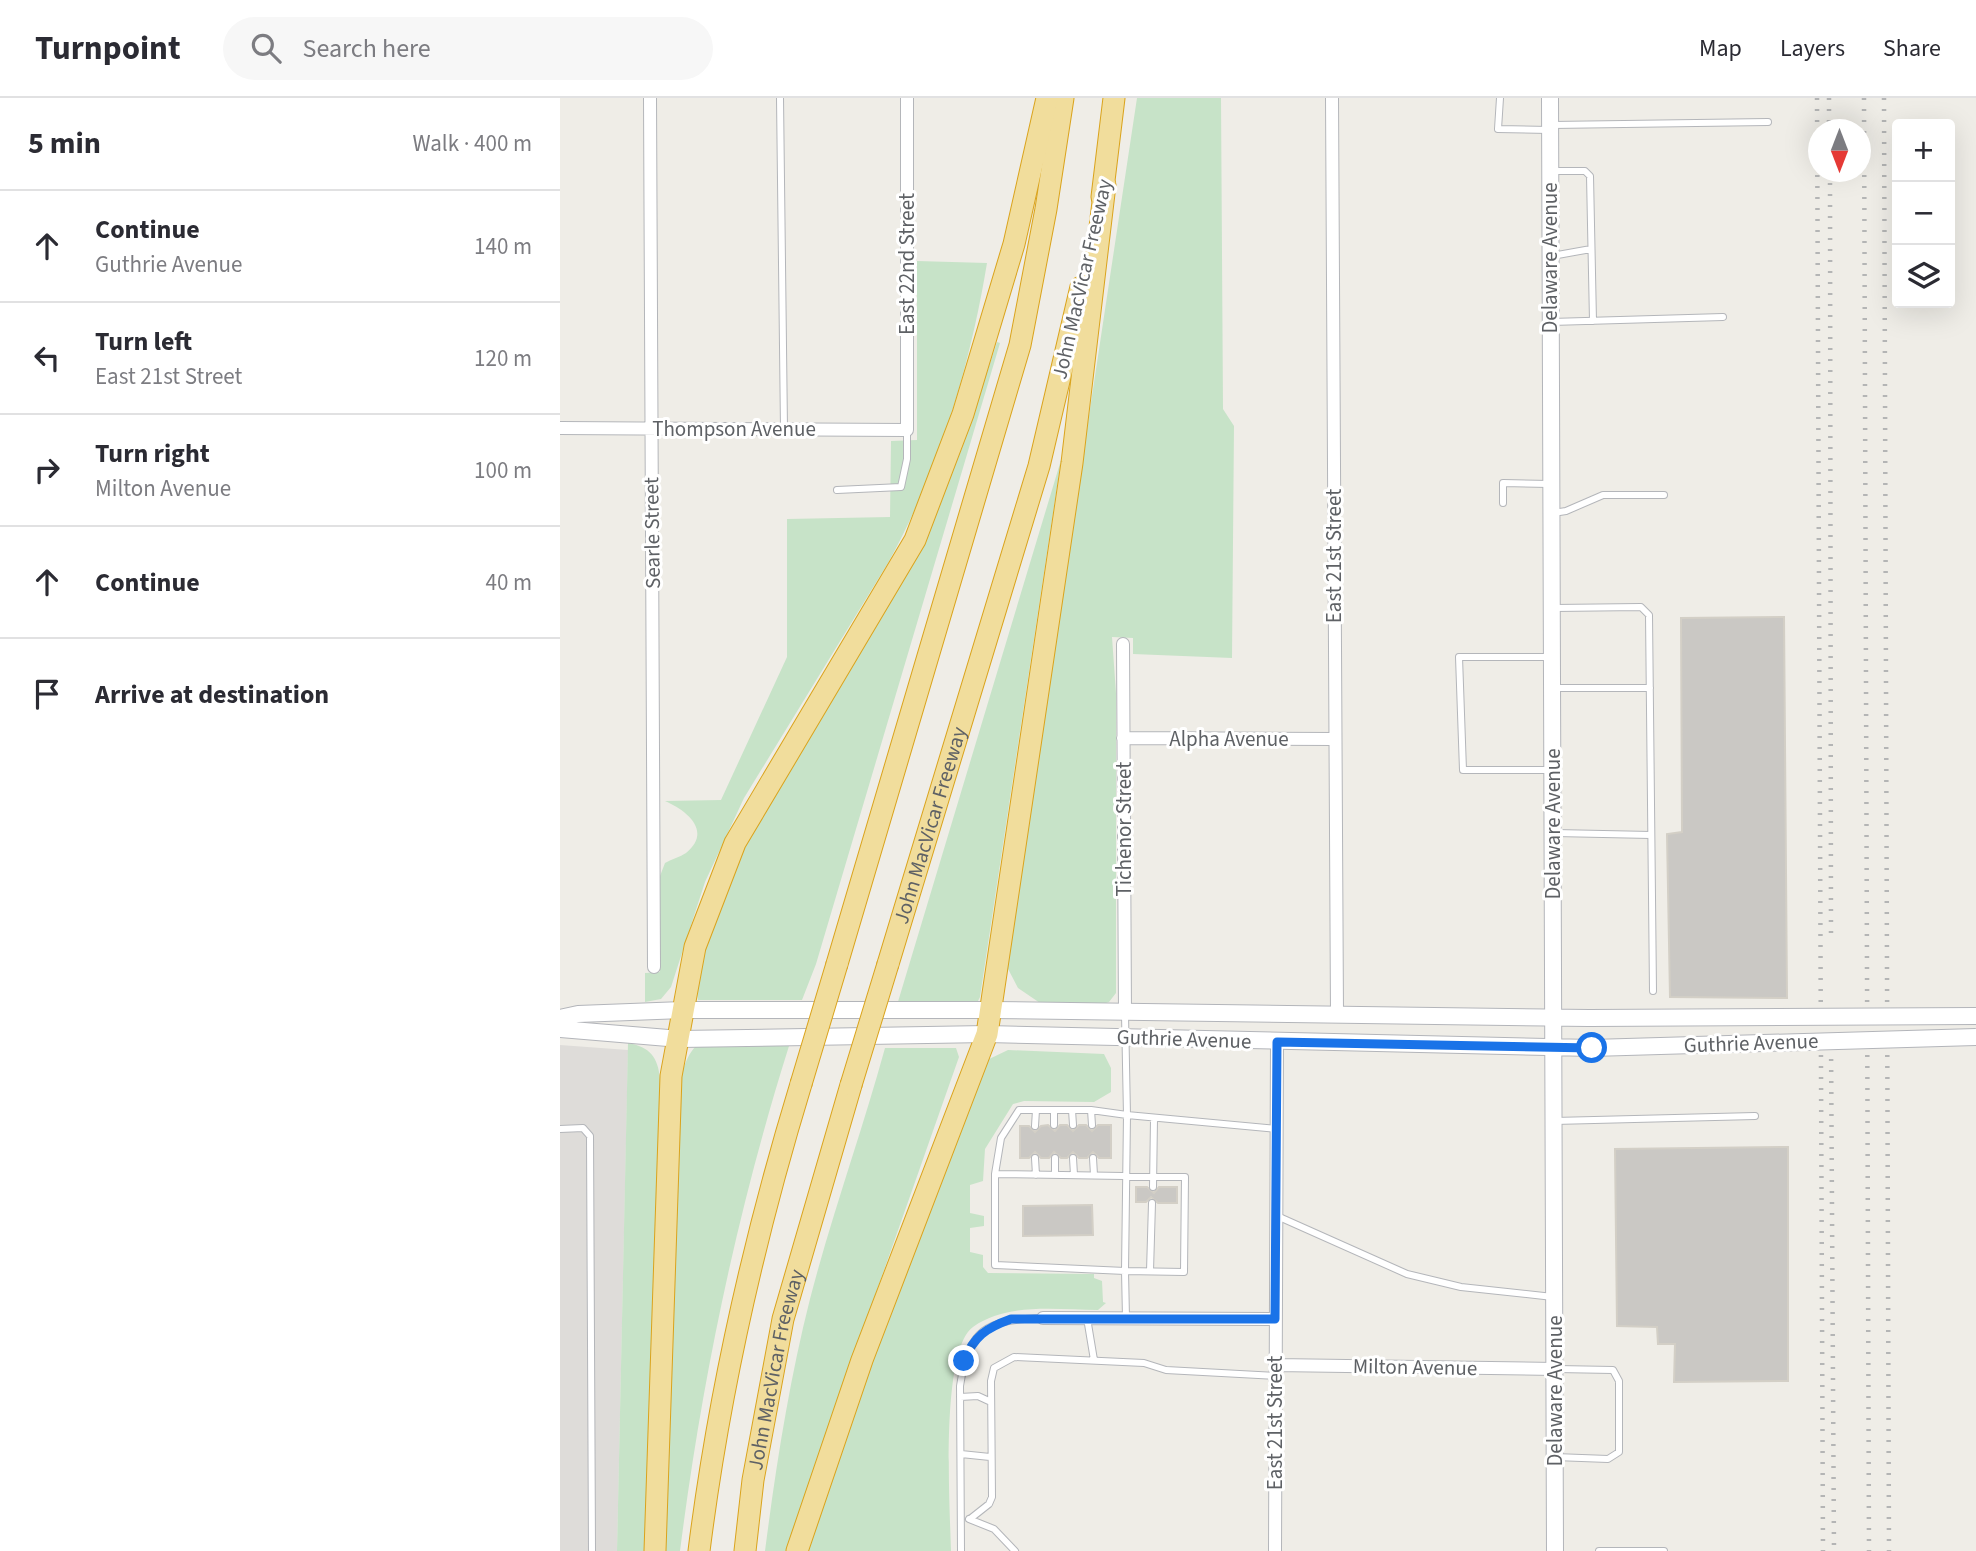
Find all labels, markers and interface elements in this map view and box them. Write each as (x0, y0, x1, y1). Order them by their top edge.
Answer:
search box (223, 17, 713, 80)
text: Turnpoint (35, 25, 181, 72)
icon: search (247, 29, 285, 67)
text: Search here (303, 30, 431, 67)
text: Map (1699, 31, 1742, 66)
text: Layers (1780, 31, 1845, 66)
text: Share (1883, 31, 1941, 66)
north arrow (1808, 119, 1871, 182)
map controls (1892, 119, 1955, 308)
button: + (1892, 119, 1955, 182)
text: 5 min (28, 122, 101, 165)
text: Walk · 400 m (413, 127, 532, 160)
street label: John MacVicar Freeway (1044, 176, 1120, 382)
street label: Delaware Avenue (1535, 182, 1565, 334)
button: − (1892, 182, 1955, 245)
street label: East 22nd Street (892, 193, 922, 335)
text: Continue (95, 211, 200, 248)
icon: ahead (28, 227, 66, 265)
text: 140 m (474, 230, 532, 263)
button: layers (1892, 245, 1955, 308)
text: Guthrie Avenue (95, 248, 243, 281)
text: Turn left (95, 323, 192, 360)
icon: left (28, 339, 66, 377)
text: 120 m (474, 342, 532, 375)
text: East 21st Street (95, 360, 242, 393)
street label: Thompson Avenue (652, 414, 816, 444)
text: Turn right (95, 435, 210, 472)
icon: right (28, 451, 66, 489)
text: 100 m (474, 454, 532, 487)
text: Milton Avenue (95, 472, 231, 505)
street label: Searle Street (636, 477, 668, 589)
street label: East 21st Street (1319, 489, 1349, 623)
icon: ahead (28, 563, 66, 601)
text: Continue (95, 564, 200, 601)
text: 40 m (485, 566, 532, 599)
icon: arrive (28, 675, 66, 713)
text: Arrive at destination (95, 676, 329, 713)
street label: John MacVicar Freeway (886, 723, 974, 927)
street label: Alpha Avenue (1169, 724, 1289, 754)
street label: Delaware Avenue (1538, 748, 1568, 900)
street label: Tichenor Street (1109, 762, 1139, 896)
street label: Guthrie Avenue (1116, 1022, 1252, 1056)
street label: Guthrie Avenue (1683, 1026, 1819, 1060)
route start (1576, 1032, 1607, 1063)
street label: John MacVicar Freeway (740, 1266, 812, 1473)
street label: Delaware Avenue (1540, 1315, 1570, 1467)
route end (948, 1345, 979, 1376)
street label: Milton Avenue (1353, 1351, 1477, 1383)
street label: East 21st Street (1260, 1356, 1290, 1490)

